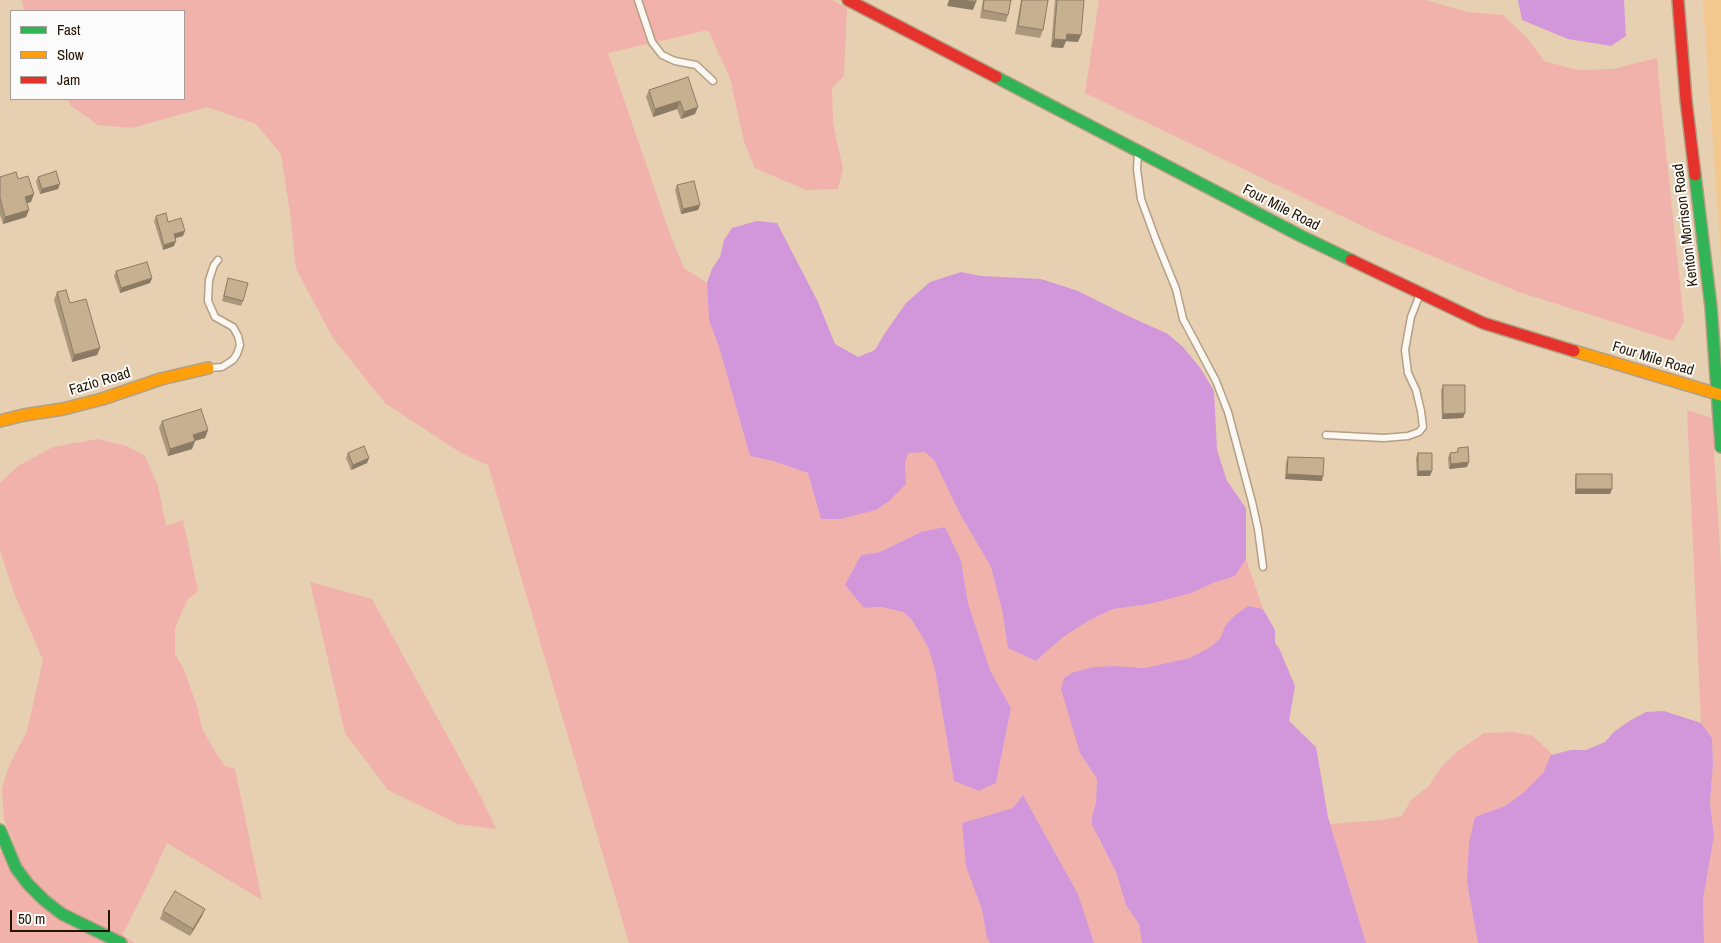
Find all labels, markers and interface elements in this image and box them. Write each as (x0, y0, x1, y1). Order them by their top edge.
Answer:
legend (10, 10, 185, 100)
text: Fast (57, 19, 80, 40)
text: Slow (57, 44, 84, 65)
text: Jam (57, 69, 80, 90)
street label: Kenton Morrison Road (1670, 162, 1702, 288)
street label: Four Mile Road (1239, 181, 1323, 235)
street label: Four Mile Road (1610, 338, 1696, 380)
street label: Fazio Road (67, 364, 133, 400)
scale bar (12, 900, 112, 932)
text: 50 m (18, 908, 45, 929)

